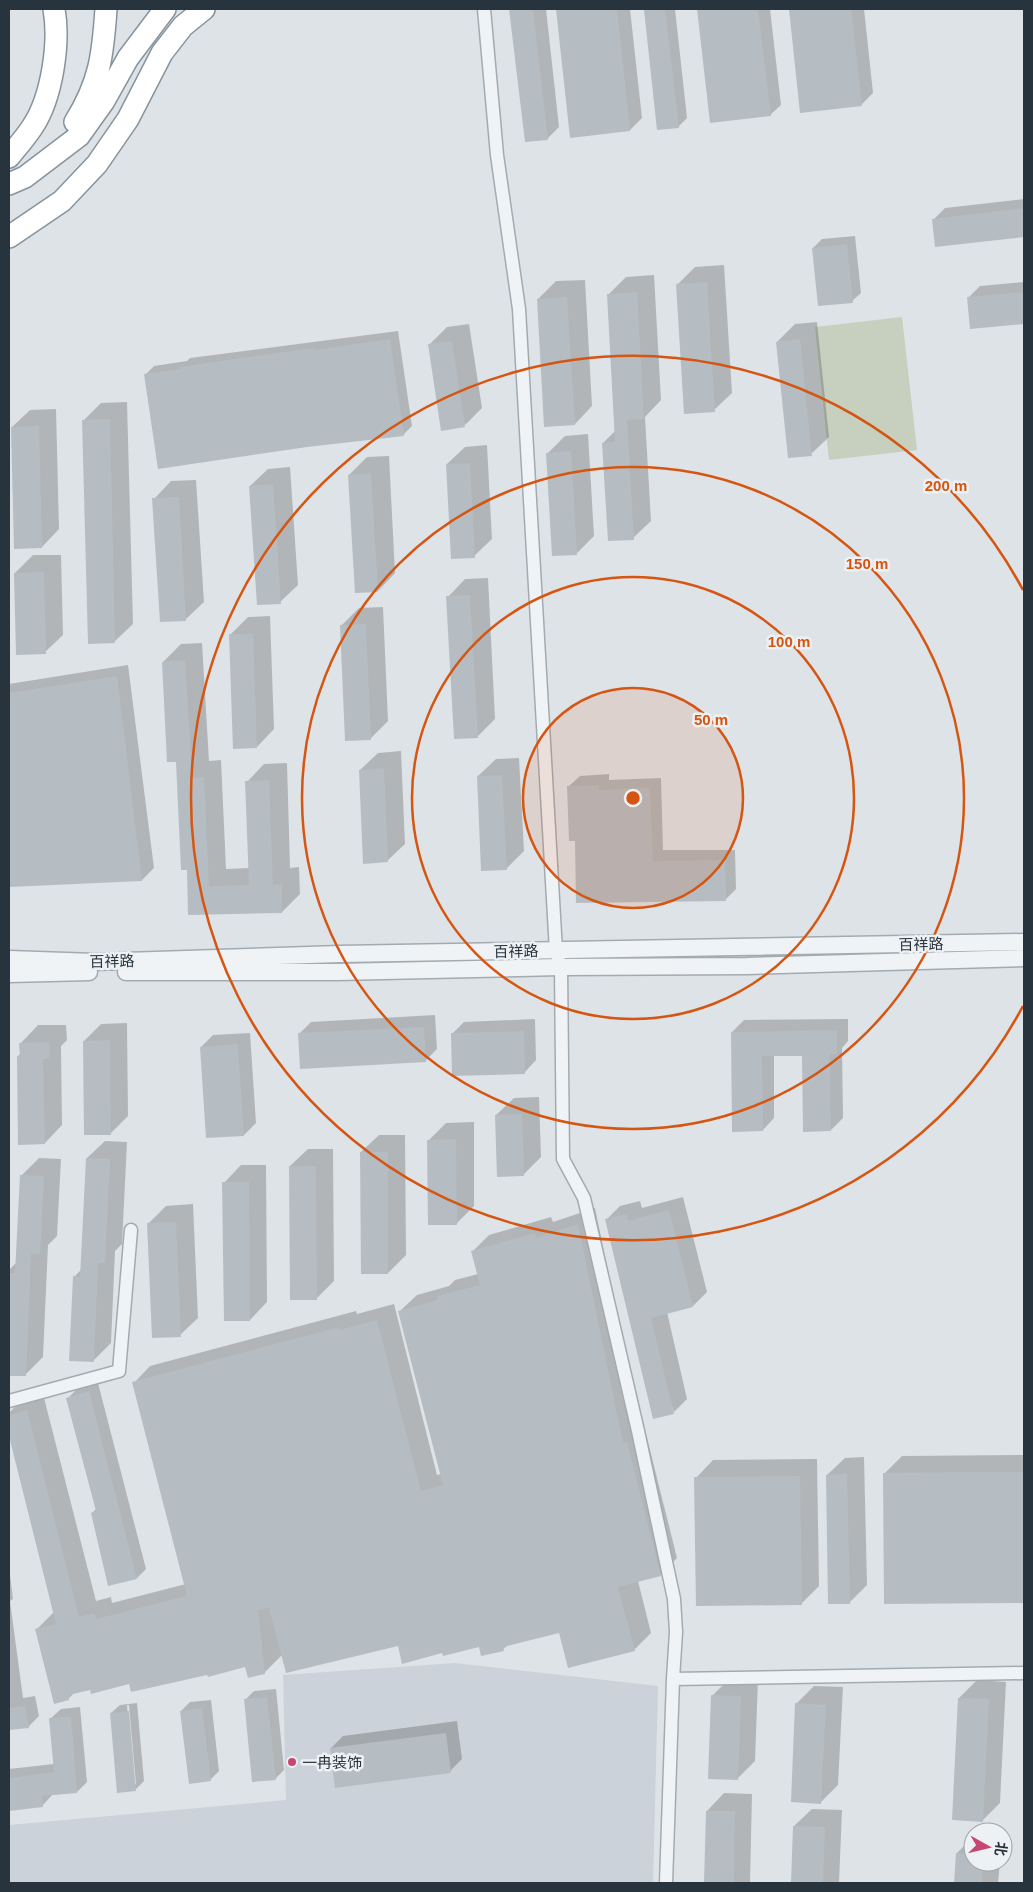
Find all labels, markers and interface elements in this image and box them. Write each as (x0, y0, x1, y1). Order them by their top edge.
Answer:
text: 200 m (925, 477, 967, 494)
text: 150 m (846, 555, 888, 572)
text: 100 m (768, 633, 810, 650)
text: 50 m (694, 711, 728, 728)
centre of rings (624, 789, 642, 807)
street label: 百祥路 (898, 935, 944, 953)
street label: 百祥路 (493, 942, 539, 960)
street label: 百祥路 (89, 952, 135, 970)
place label: 一冉装饰 (302, 1754, 362, 1771)
marker: 一冉装饰 (286, 1756, 298, 1768)
north arrow (963, 1822, 1013, 1872)
text: 北 (992, 1841, 1010, 1857)

